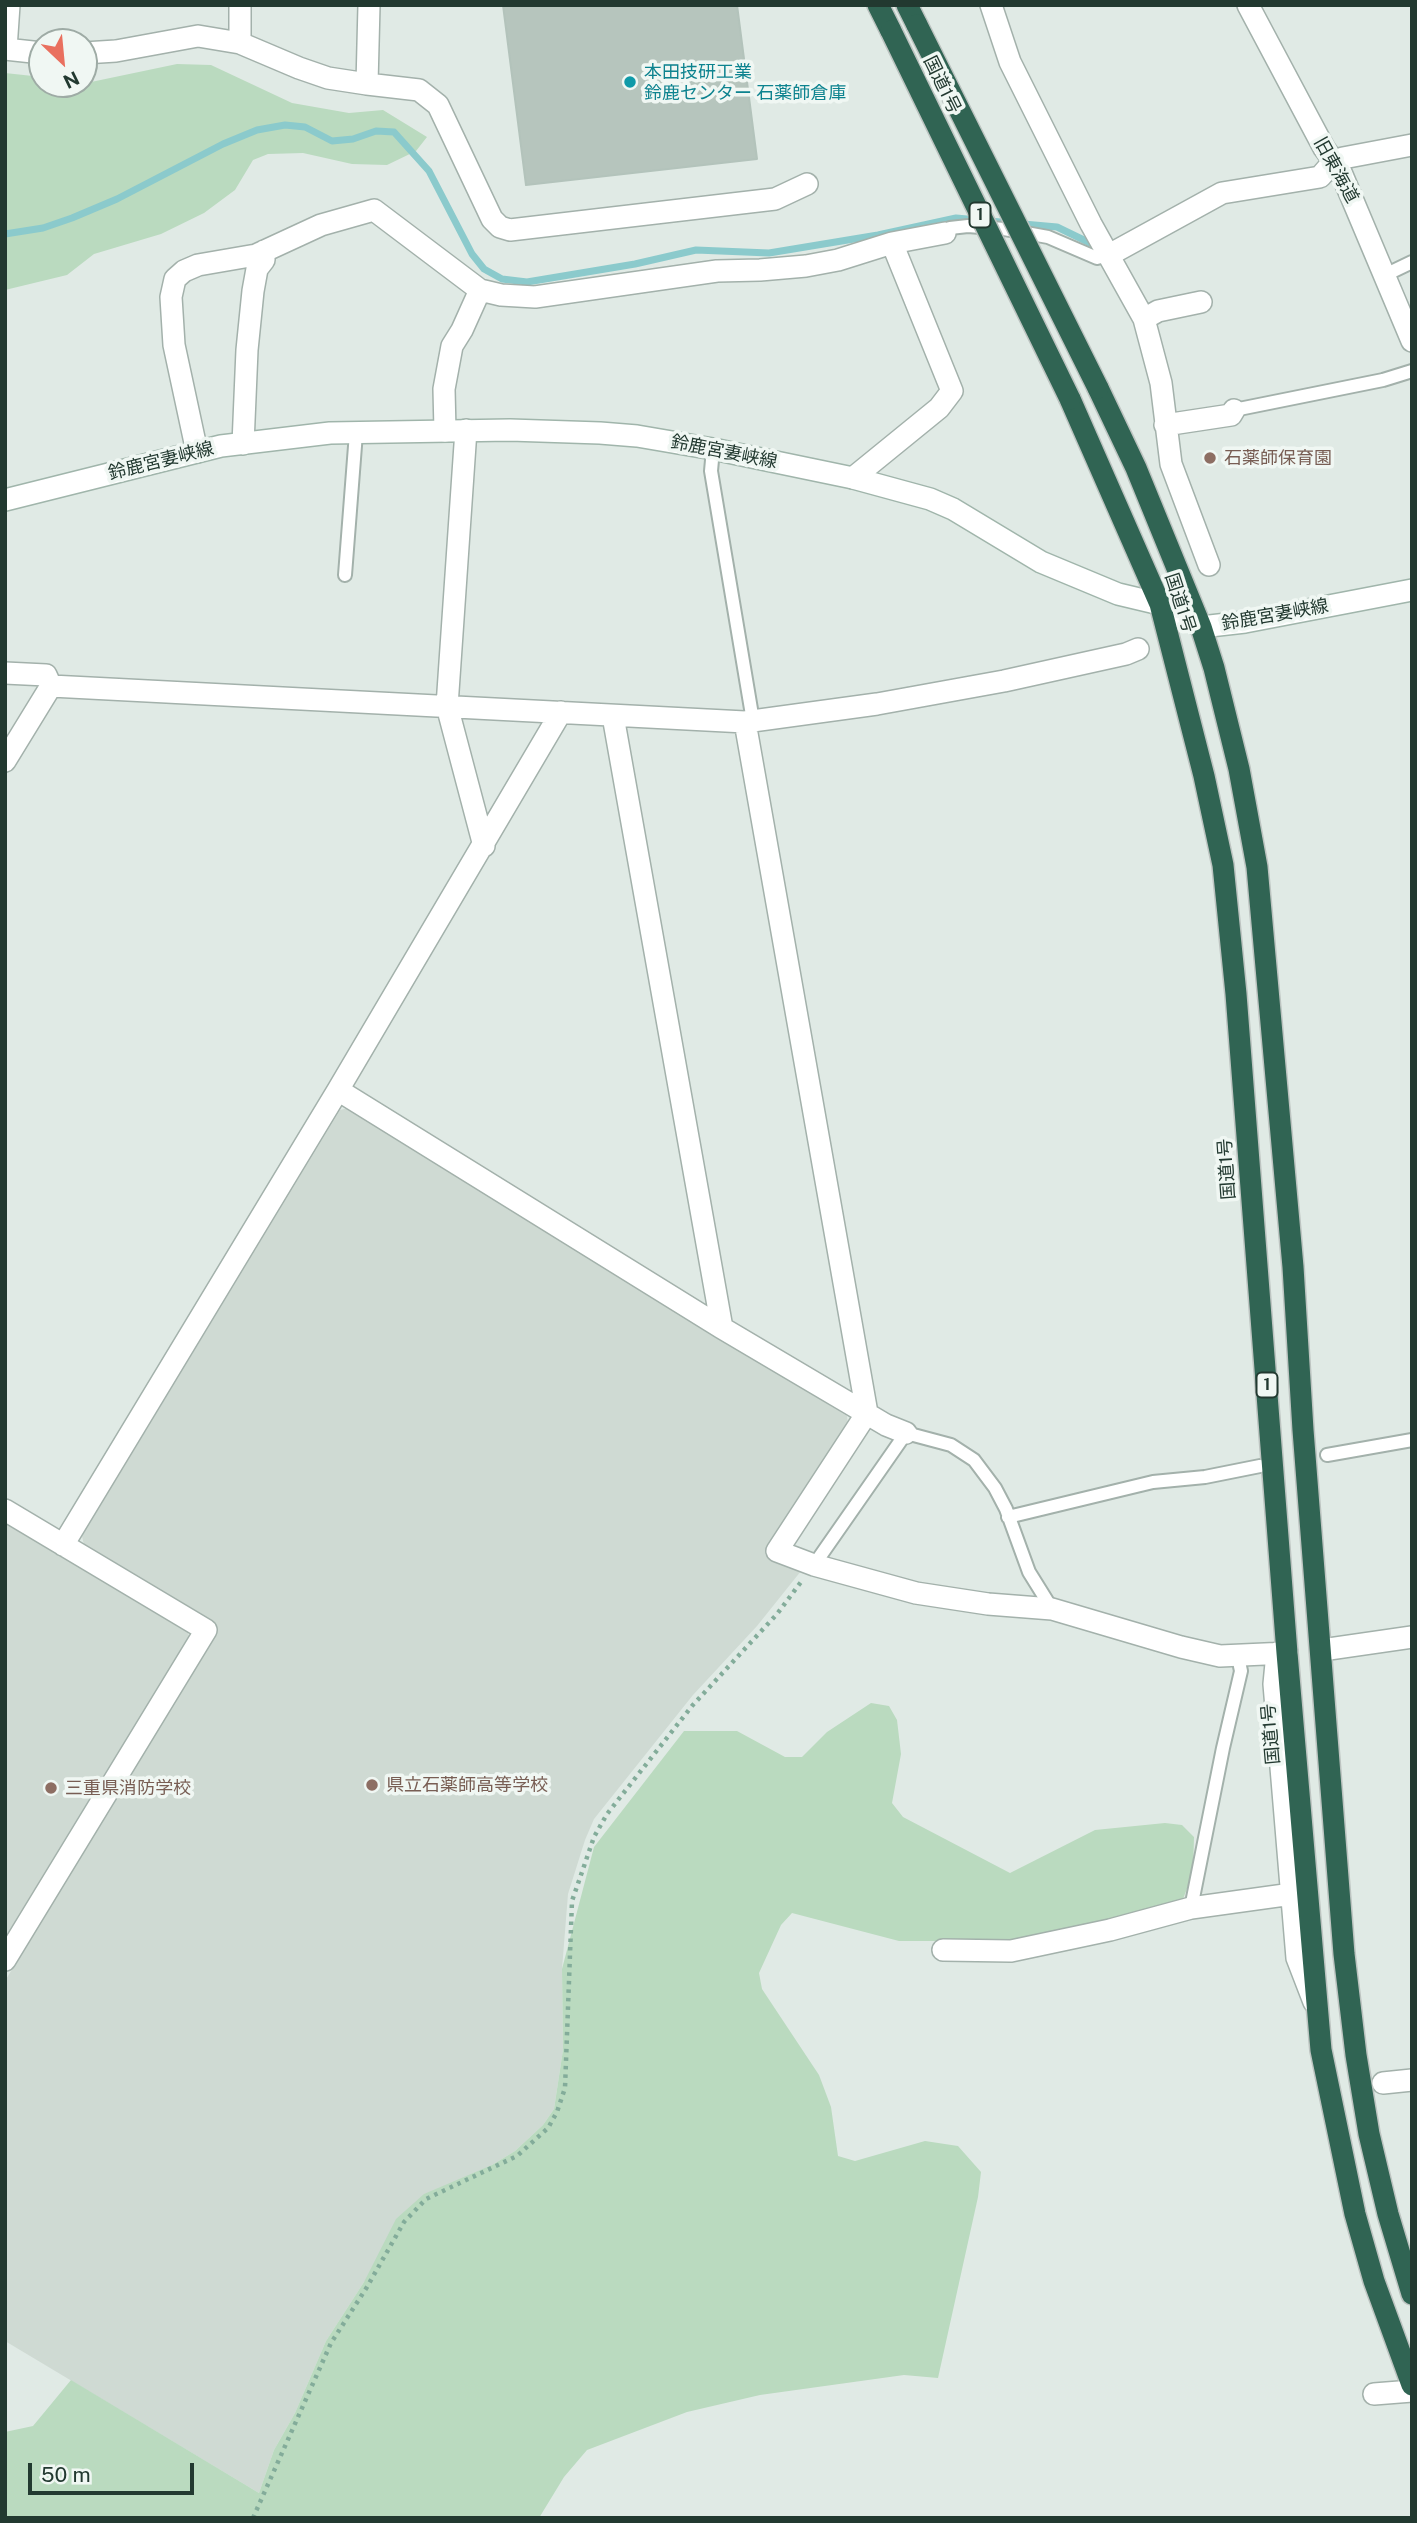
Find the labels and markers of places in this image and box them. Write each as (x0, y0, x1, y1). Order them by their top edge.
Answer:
place label: 本田技研工業 鈴鹿センター 石薬師倉庫 (644, 61, 846, 104)
marker: 本田技研工業 鈴鹿センター 石薬師倉庫 (622, 74, 638, 90)
place label: 石薬師保育園 (1224, 447, 1332, 469)
marker: 石薬師保育園 (1202, 450, 1218, 466)
place label: 県立石薬師高等学校 (386, 1774, 548, 1796)
place label: 三重県消防学校 (65, 1777, 191, 1799)
marker: 県立石薬師高等学校 (364, 1777, 380, 1793)
marker: 三重県消防学校 (43, 1780, 59, 1796)

